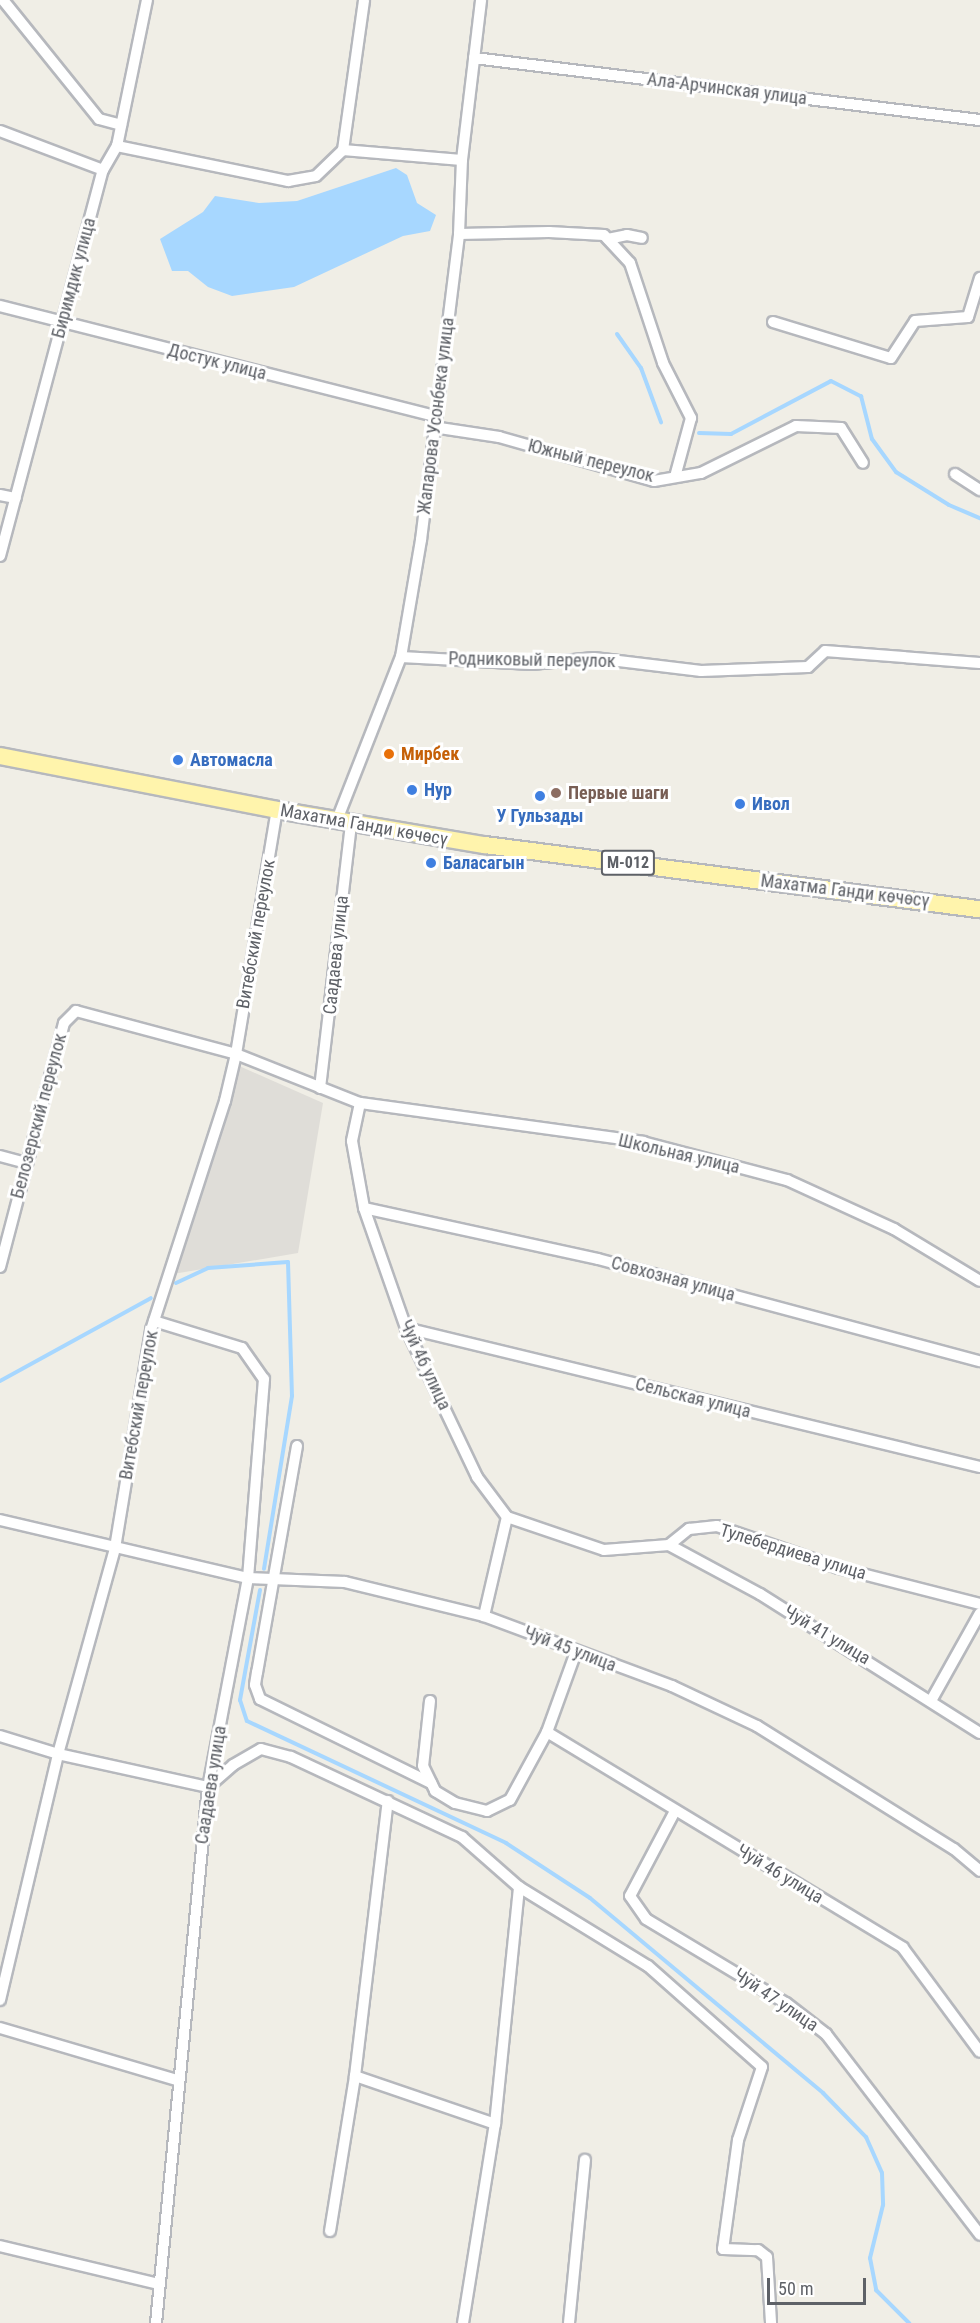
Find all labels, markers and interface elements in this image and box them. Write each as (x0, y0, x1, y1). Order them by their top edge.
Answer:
street label: Ала-Арчинская улица (646, 68, 808, 110)
street label: Биримдик улица (48, 215, 100, 341)
street label: Жапарова Усонбека улица (413, 316, 459, 516)
street label: Достук улица (165, 339, 269, 385)
street label: Южный переулок (526, 435, 656, 487)
street label: Родниковый переулок (448, 648, 616, 672)
place label: Мирбек (401, 743, 459, 765)
marker: Мирбек (382, 747, 396, 761)
place label: Автомасла (190, 749, 273, 771)
marker: Автомасла (171, 753, 185, 767)
place label: Нур (424, 779, 452, 801)
place label: Первые шаги (568, 782, 669, 804)
marker: Нур (405, 783, 419, 797)
marker: Первые шаги (549, 786, 563, 800)
marker: У Гульзады (533, 789, 547, 803)
place label: Ивол (752, 793, 790, 815)
marker: Ивол (733, 797, 747, 811)
street label: Махатма Ганди көчөсү (279, 800, 449, 850)
place label: У Гульзады (497, 805, 583, 827)
road number: М-012 (600, 850, 656, 876)
place label: Баласагын (443, 852, 524, 874)
marker: Баласагын (424, 856, 438, 870)
street label: Витебский переулок (232, 858, 280, 1010)
street label: Махатма Ганди көчөсү (759, 870, 931, 912)
street label: Саадаева улица (319, 894, 353, 1016)
street label: Белозерский переулок (7, 1031, 71, 1201)
street label: Школьная улица (616, 1130, 742, 1178)
street label: Совхозная улица (609, 1252, 737, 1306)
street label: Чуй 46 улица (395, 1316, 455, 1414)
street label: Витебский переулок (115, 1329, 163, 1481)
street label: Сельская улица (633, 1373, 753, 1423)
street label: Тулебердиева улица (717, 1519, 869, 1585)
street label: Чуй 41 улица (780, 1601, 874, 1669)
street label: Чуй 45 улица (521, 1622, 619, 1676)
street label: Саадаева улица (191, 1724, 231, 1846)
street label: Чуй 46 улица (733, 1840, 827, 1908)
street label: Чуй 47 улица (730, 1964, 822, 2036)
scale bar (770, 2266, 869, 2304)
text: 50 m (778, 2278, 813, 2299)

